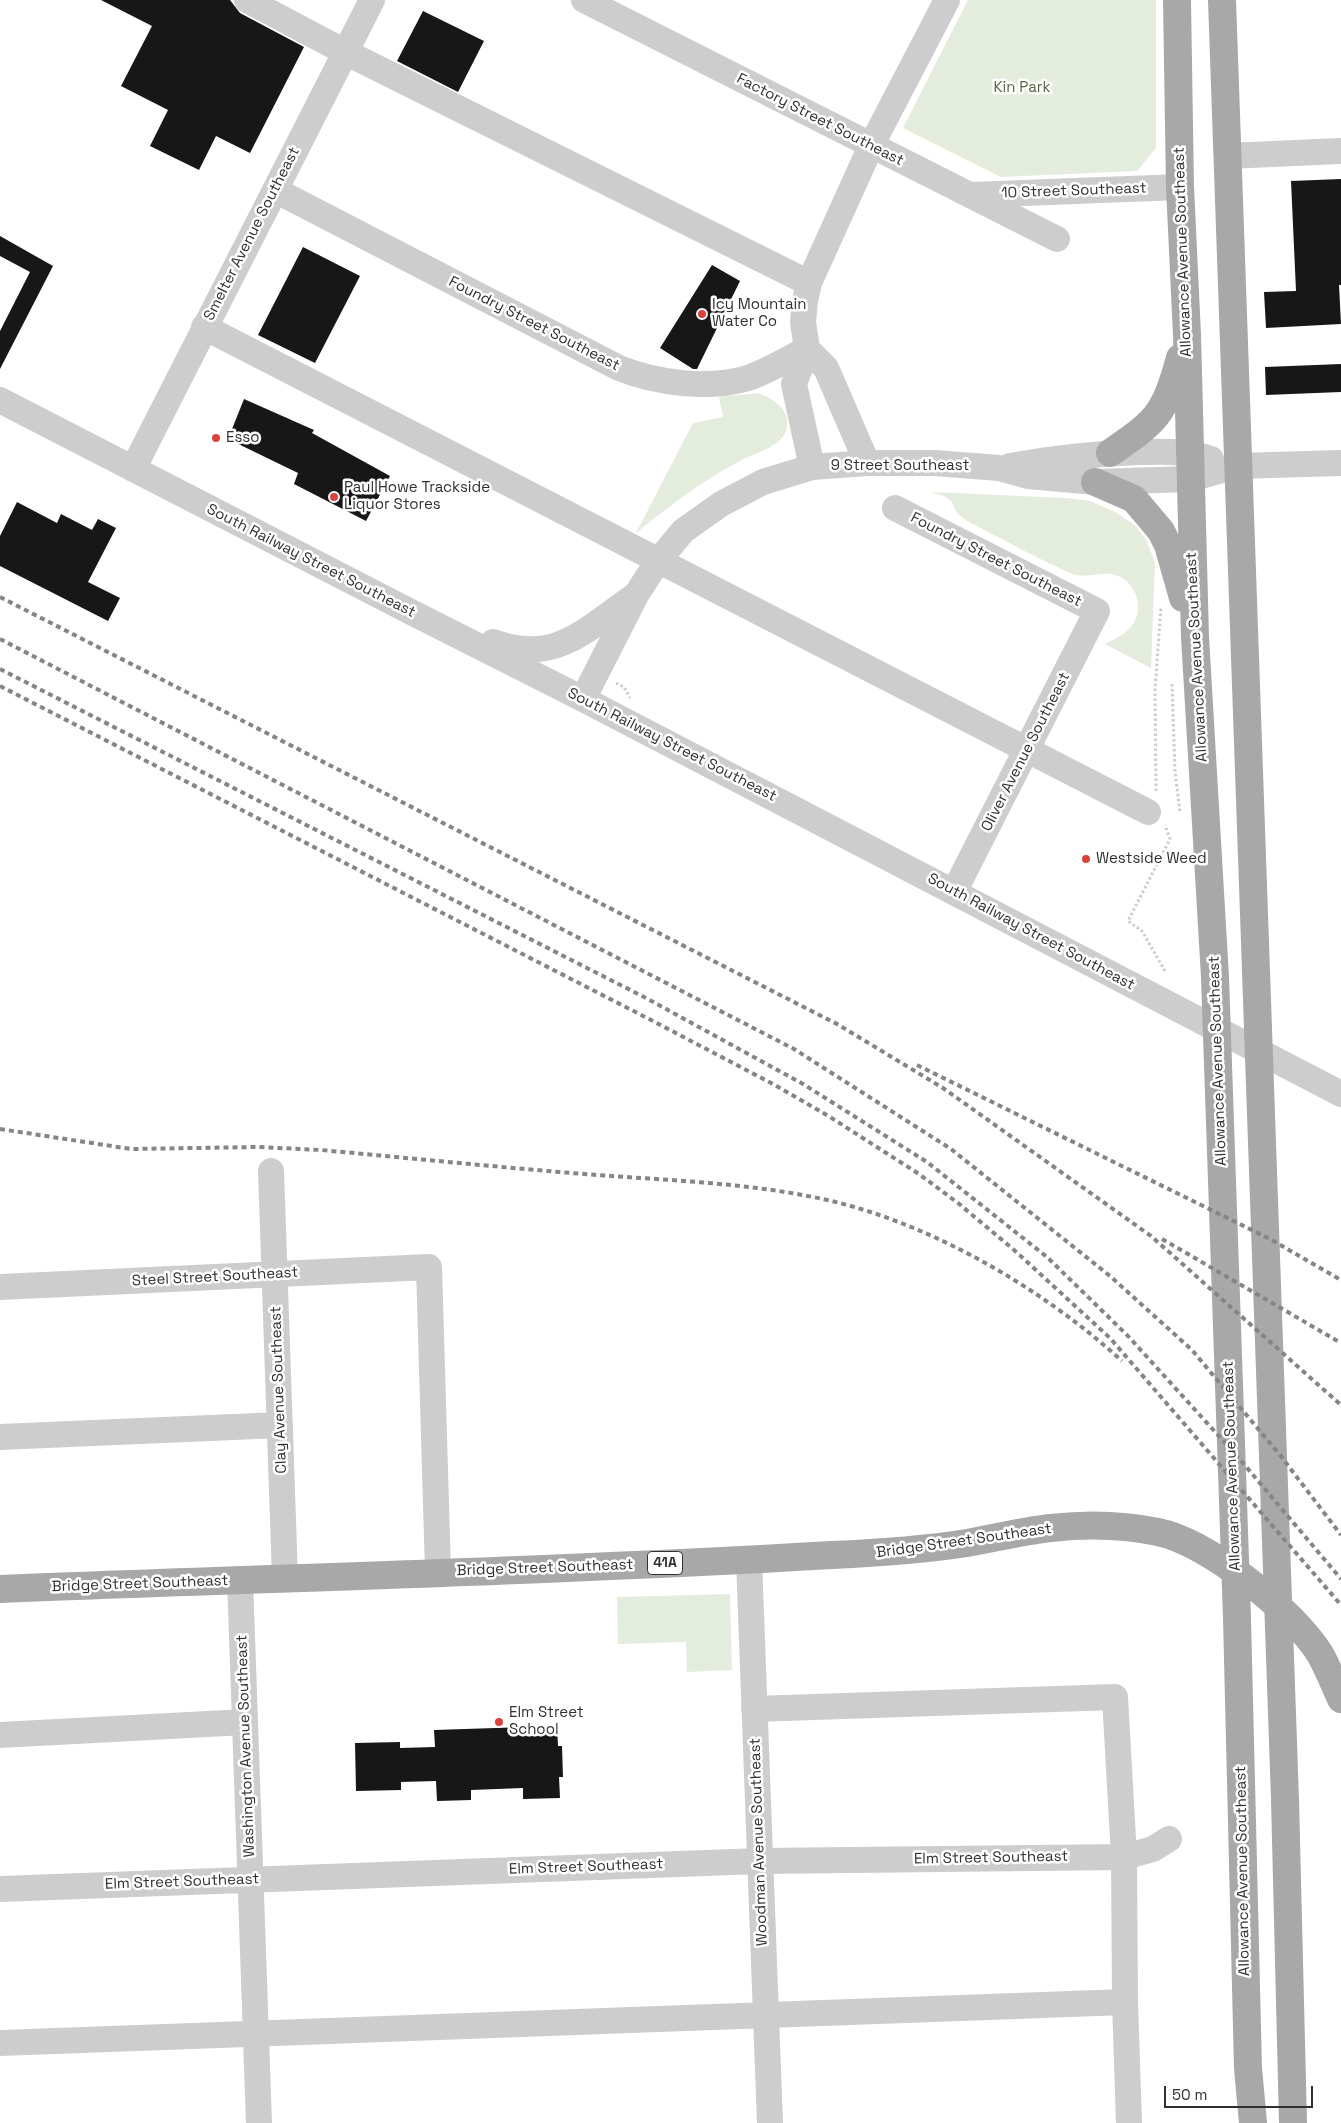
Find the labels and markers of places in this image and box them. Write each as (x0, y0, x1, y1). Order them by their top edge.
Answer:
place label: Icy Mountain Water Co (712, 296, 806, 331)
marker: Icy Mountain Water Co (696, 308, 708, 320)
place label: Esso (226, 429, 260, 447)
marker: Esso (210, 432, 222, 444)
place label: Paul Howe Trackside Liquor Stores (344, 479, 490, 514)
marker: Paul Howe Trackside Liquor Stores (328, 491, 340, 503)
place label: Westside Weed (1096, 850, 1207, 868)
marker: Westside Weed (1080, 853, 1092, 865)
place label: Elm Street School (509, 1704, 584, 1739)
marker: Elm Street School (493, 1716, 505, 1728)

